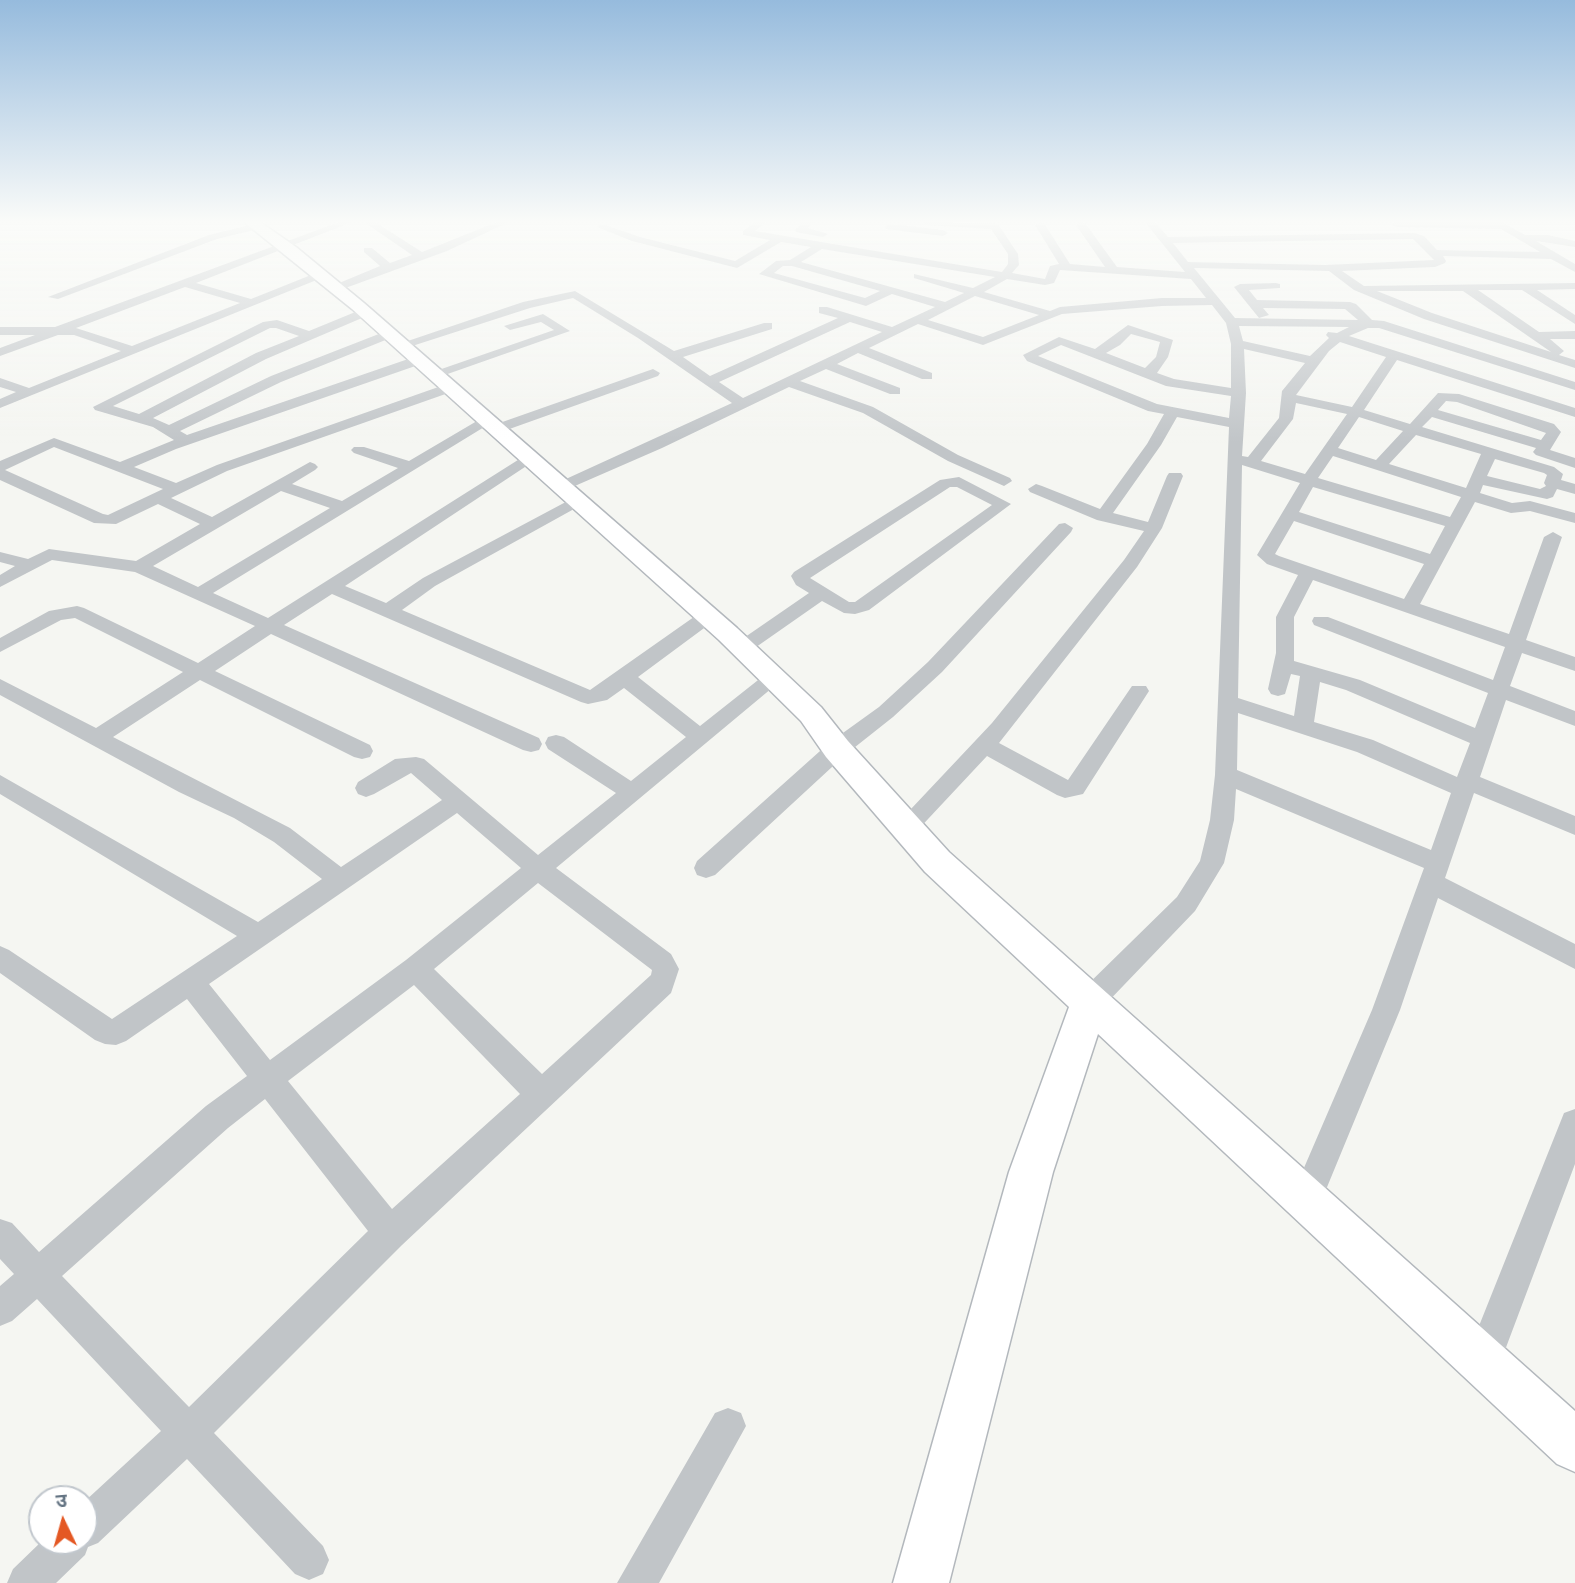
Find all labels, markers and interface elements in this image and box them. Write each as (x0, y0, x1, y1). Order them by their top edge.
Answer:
north arrow (28, 1485, 98, 1555)
text: उ (55, 1490, 68, 1512)

